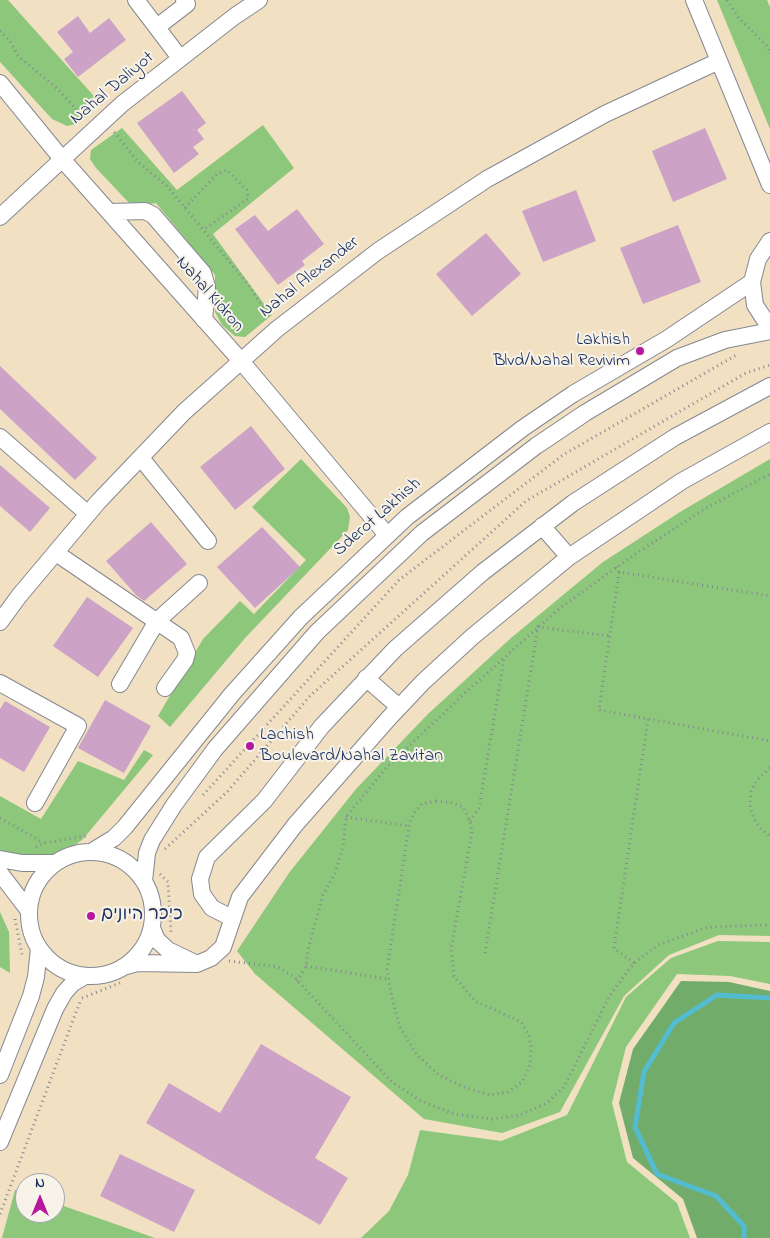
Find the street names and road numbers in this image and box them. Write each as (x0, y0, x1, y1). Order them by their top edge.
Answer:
street label: Nahal Daliyot (67, 48, 159, 130)
street label: Nahal Alexander (256, 232, 364, 324)
street label: Nahal Kidron (170, 253, 248, 337)
street label: Sderot Lakhish (330, 474, 426, 562)

